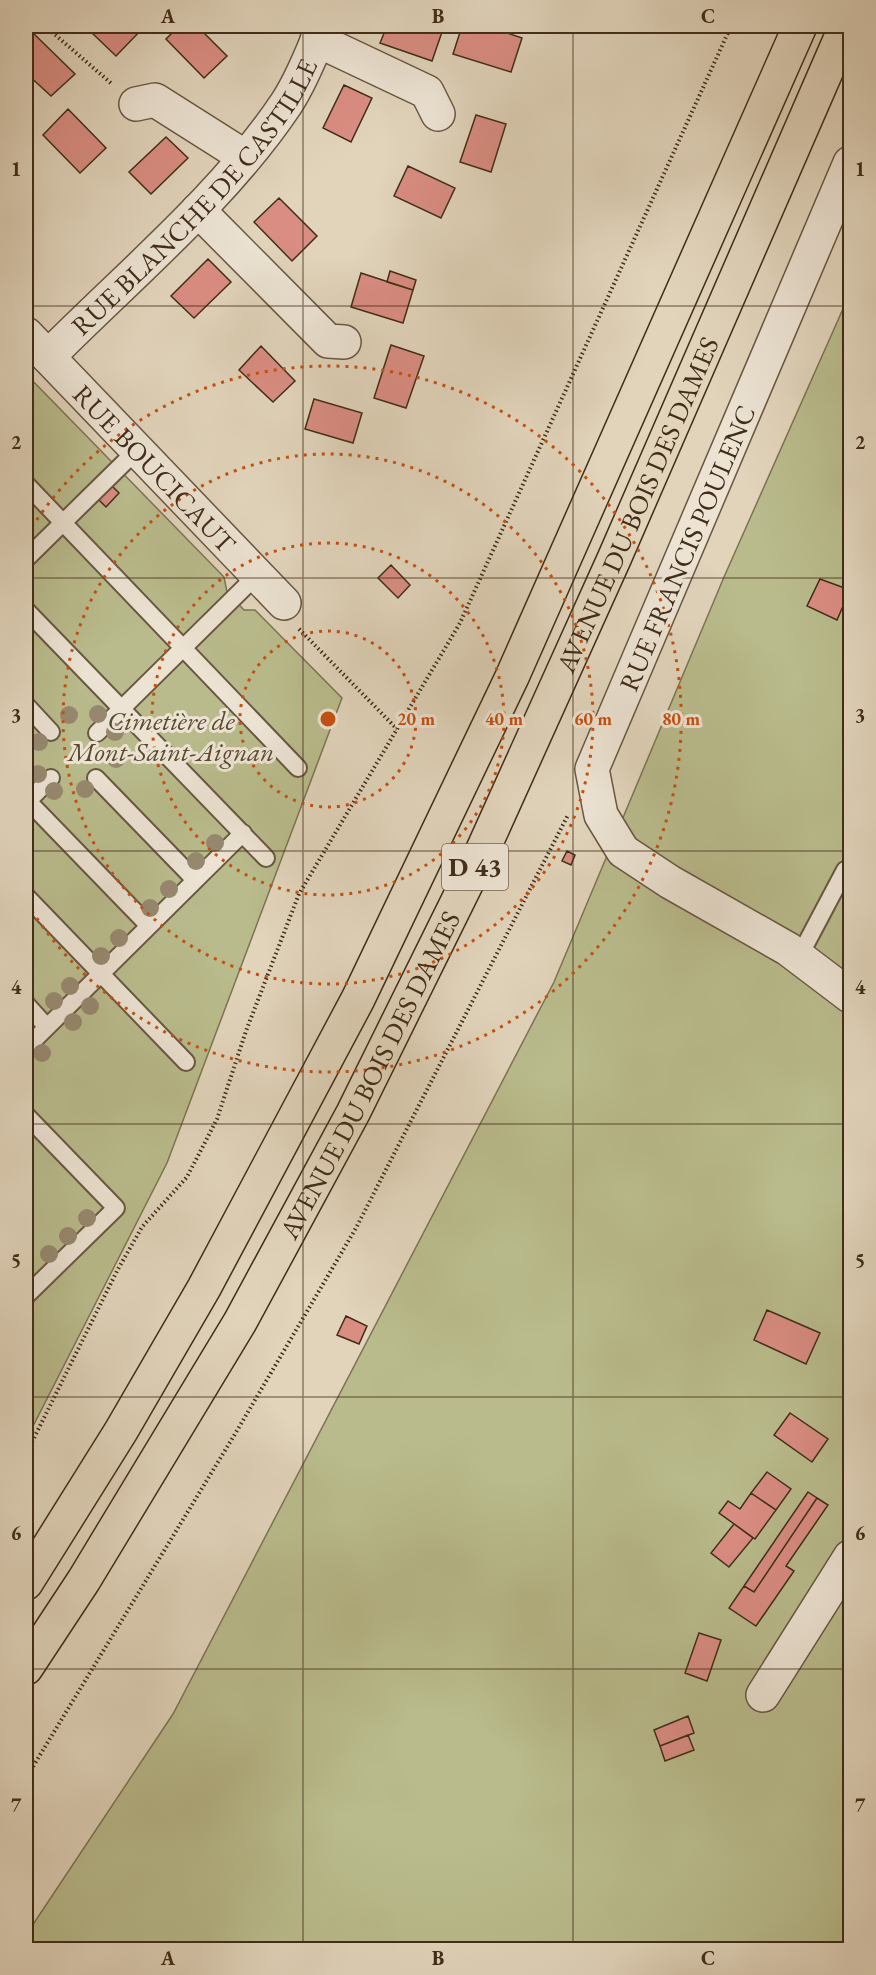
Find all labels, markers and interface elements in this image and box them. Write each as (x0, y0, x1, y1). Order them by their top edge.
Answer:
text: A (160, 3, 176, 29)
text: B (432, 3, 444, 29)
text: C (701, 3, 715, 29)
street label: RUE BLANCHE DE CASTILLE (63, 53, 325, 342)
text: 1 (11, 156, 21, 182)
text: 1 (855, 156, 865, 182)
street label: AVENUE DU BOIS DES DAMES (547, 331, 726, 679)
street label: RUE BOUCICAUT (66, 377, 244, 561)
street label: RUE FRANCIS POULENC (611, 400, 763, 696)
text: 2 (11, 429, 22, 455)
text: 2 (855, 429, 866, 455)
text: 3 (11, 702, 21, 728)
text: 3 (855, 702, 865, 728)
park label: Cimetière de Mont-Saint-Aignan (66, 703, 274, 769)
text: 20 m (397, 707, 435, 730)
text: 40 m (485, 707, 523, 730)
text: 60 m (574, 707, 612, 730)
text: 80 m (662, 707, 700, 730)
centre of rings (318, 709, 338, 729)
road number: D 43 (442, 844, 508, 890)
street label: AVENUE DU BOIS DES DAMES (270, 905, 468, 1246)
text: 4 (11, 974, 22, 1000)
text: 4 (855, 974, 866, 1000)
text: 5 (11, 1247, 21, 1273)
text: 5 (855, 1247, 865, 1273)
text: 6 (11, 1520, 22, 1546)
text: 6 (855, 1520, 866, 1546)
text: 7 (11, 1792, 22, 1818)
text: 7 (855, 1792, 866, 1818)
text: A (160, 1945, 176, 1971)
text: B (432, 1945, 444, 1971)
text: C (701, 1945, 715, 1971)

